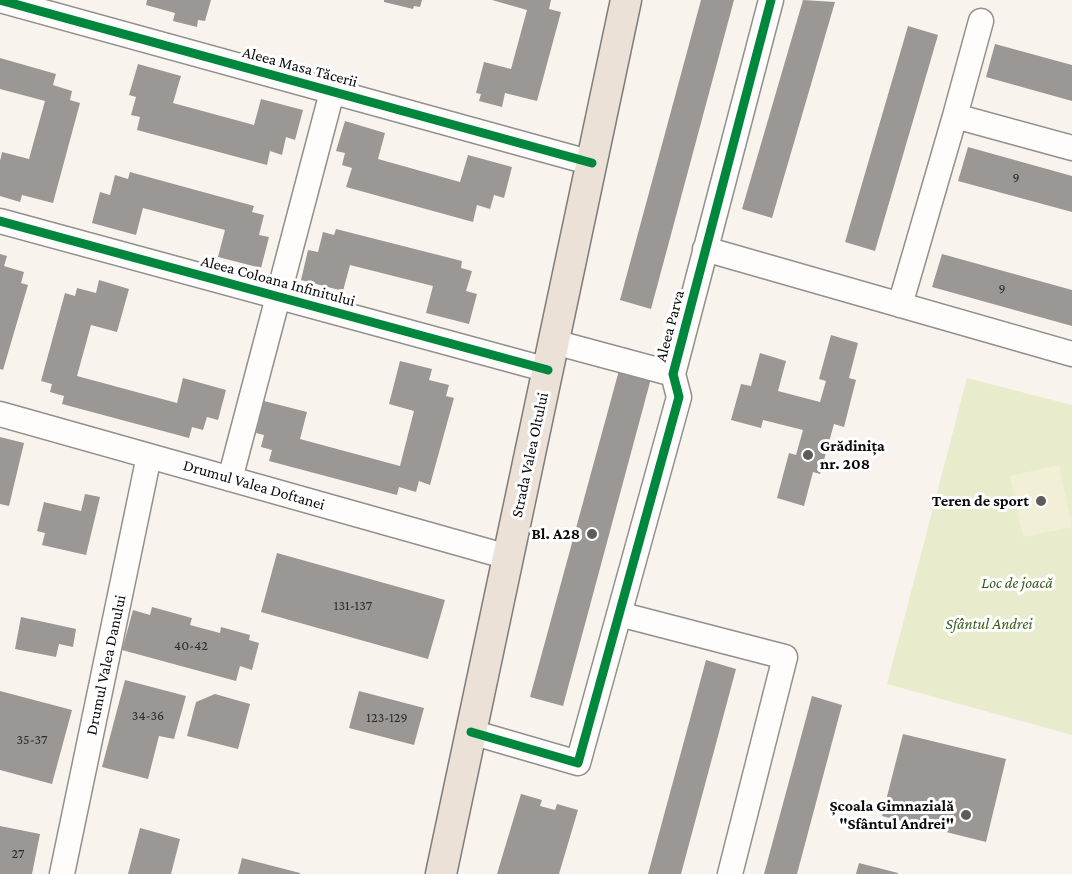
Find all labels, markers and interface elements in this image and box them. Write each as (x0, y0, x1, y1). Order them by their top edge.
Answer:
street label: Aleea Masa Tăcerii (240, 42, 360, 92)
house number: 9 (1012, 170, 1020, 186)
street label: Aleea Coloana Infinitului (199, 251, 357, 311)
house number: 9 (998, 281, 1006, 297)
street label: Aleea Parva (651, 288, 689, 364)
street label: Strada Valea Oltului (507, 391, 553, 519)
place label: Grădinița nr. 208 (820, 436, 885, 474)
marker: Grădinița nr. 208 (801, 448, 815, 462)
street label: Drumul Valea Doftanei (181, 456, 327, 514)
place label: Teren de sport (932, 491, 1029, 511)
marker: Teren de sport (1034, 494, 1048, 508)
place label: Bl. A28 (531, 524, 580, 544)
marker: Bl. A28 (585, 527, 599, 541)
park label: Loc de joacă (981, 573, 1053, 593)
street label: Drumul Valea Danului (82, 593, 130, 737)
house number: 131-137 (334, 598, 372, 614)
park label: Sfântul Andrei (945, 614, 1033, 634)
house number: 40-42 (174, 638, 208, 654)
house number: 34-36 (132, 708, 164, 724)
house number: 123-129 (366, 710, 408, 726)
house number: 35-37 (16, 732, 48, 748)
place label: Școala Gimnazială "Sfântul Andrei" (830, 796, 954, 834)
marker: Școala Gimnazială "Sfântul Andrei" (959, 808, 973, 822)
house number: 27 (12, 846, 24, 862)

